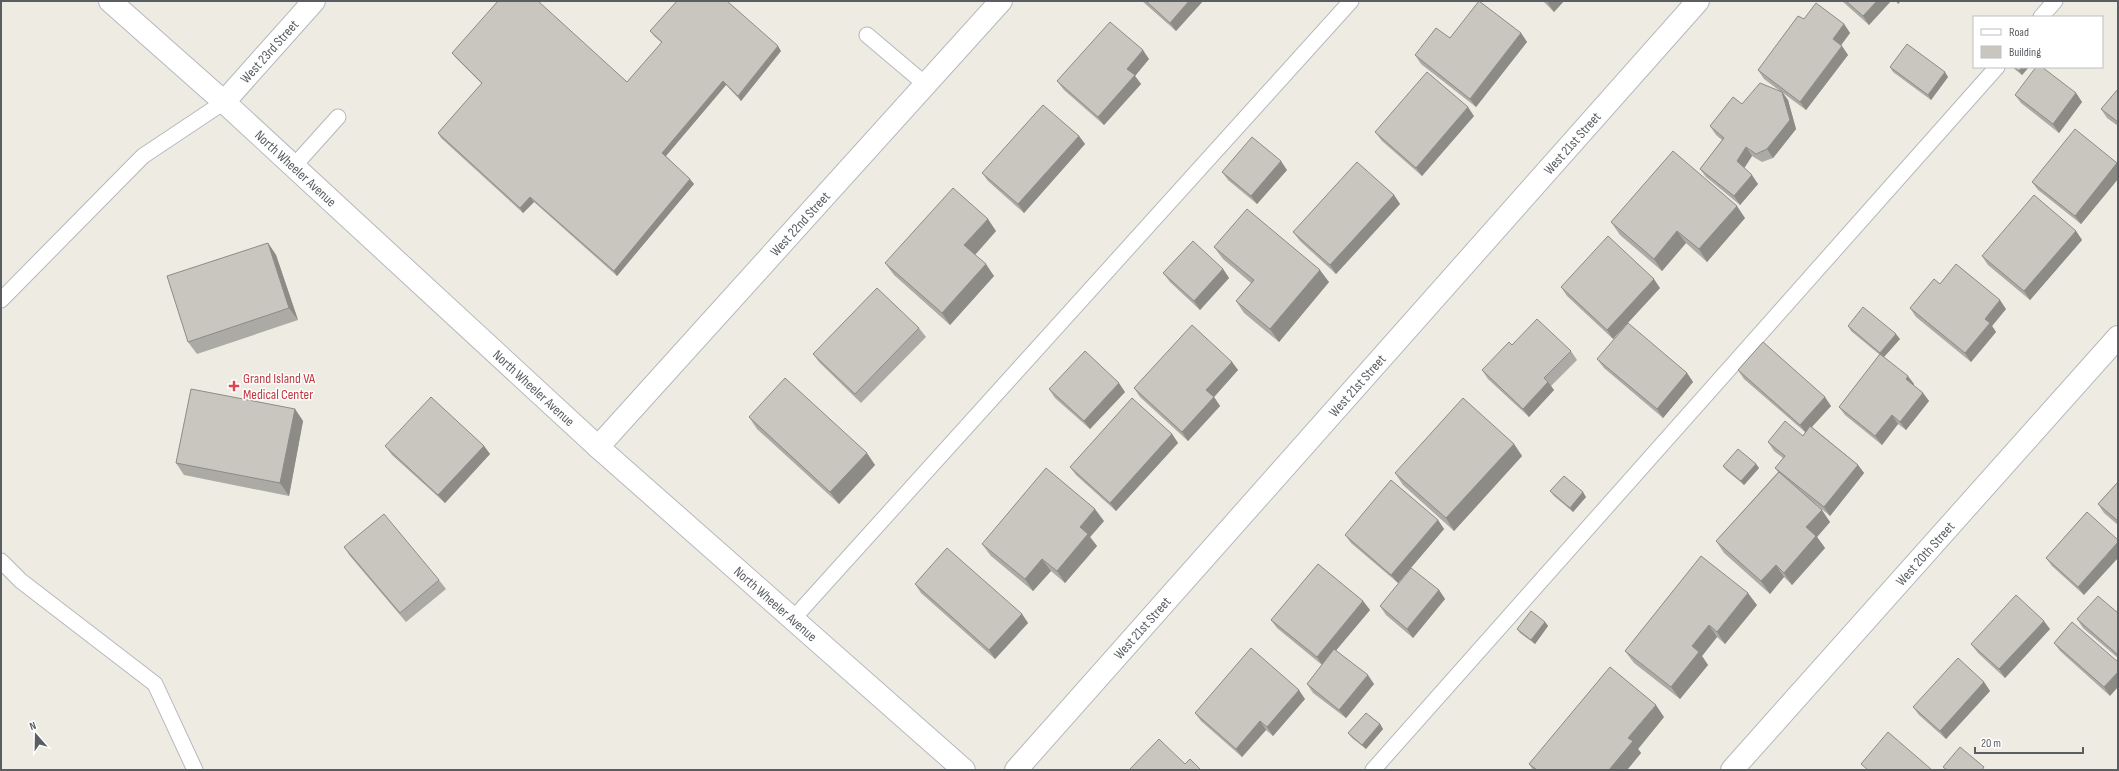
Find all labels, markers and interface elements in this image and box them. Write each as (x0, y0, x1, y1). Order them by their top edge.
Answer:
street label: West 23rd Street (237, 16, 302, 87)
legend (1973, 16, 2103, 68)
text: Road (2009, 25, 2029, 40)
text: Building (2009, 45, 2041, 60)
street label: West 21st Street (1540, 109, 1605, 178)
street label: North Wheeler Avenue (251, 127, 340, 210)
street label: West 22nd Street (767, 188, 834, 260)
street label: North Wheeler Avenue (489, 346, 578, 430)
street label: West 21st Street (1325, 351, 1390, 421)
place label: Grand Island VA Medical Center (243, 370, 316, 403)
marker: Grand Island VA Medical Center (228, 380, 240, 392)
street label: West 20th Street (1892, 518, 1958, 589)
street label: North Wheeler Avenue (730, 563, 820, 645)
street label: West 21st Street (1110, 593, 1175, 663)
north arrow (16, 715, 56, 755)
text: N (28, 719, 38, 733)
scale bar (1975, 729, 2083, 755)
text: 20 m (1981, 736, 2001, 751)

